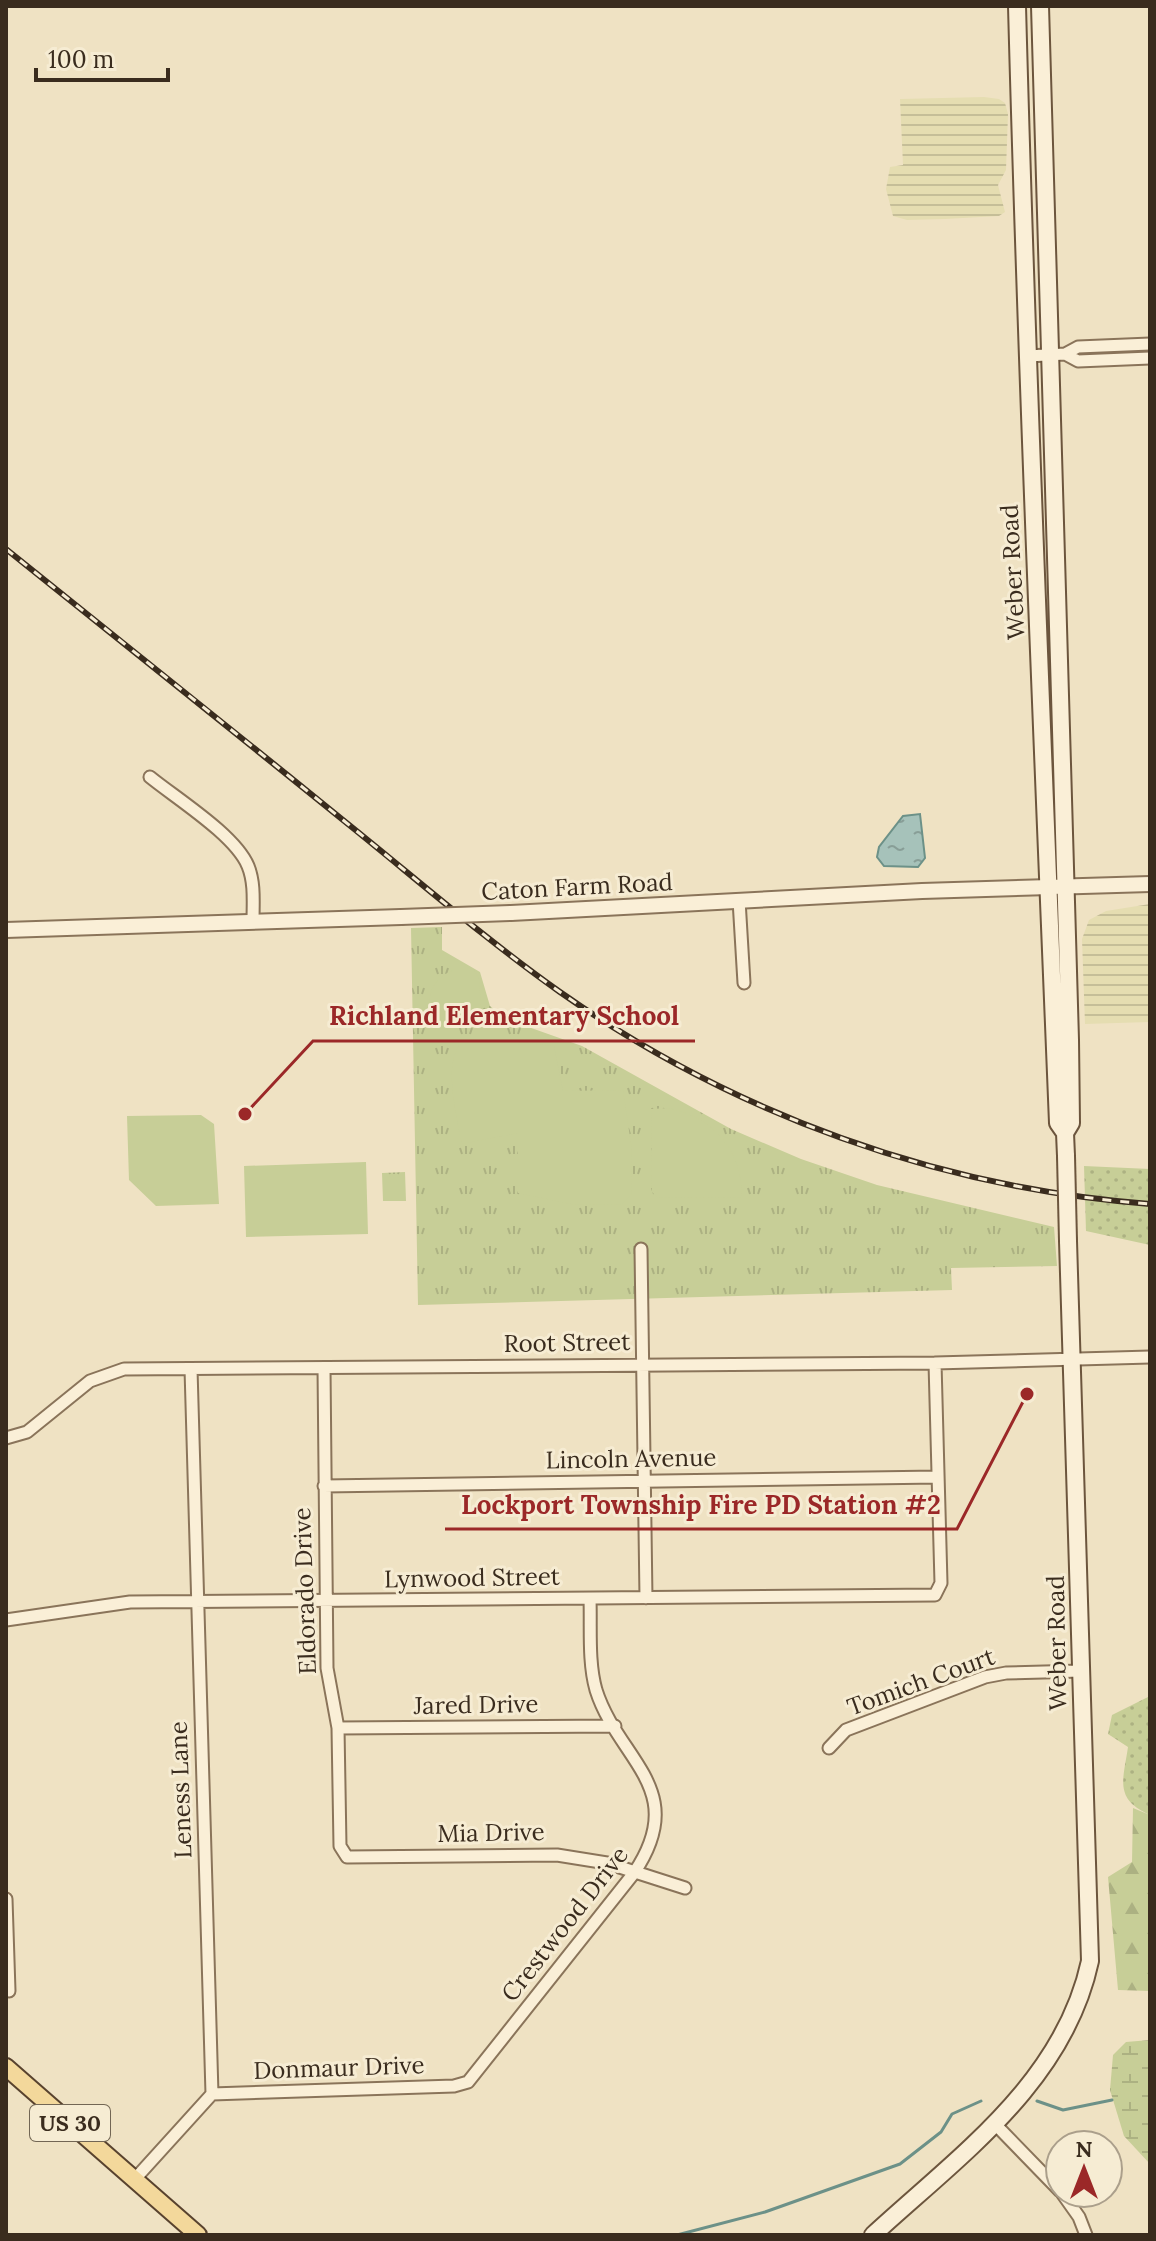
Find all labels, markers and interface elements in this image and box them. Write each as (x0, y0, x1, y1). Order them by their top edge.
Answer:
scale bar (36, 32, 168, 82)
text: 100 m (48, 44, 114, 75)
street label: Weber Road (993, 504, 1032, 640)
street label: Caton Farm Road (480, 866, 673, 907)
callout: Richland Elementary School (313, 991, 695, 1041)
text: Richland Elementary School (329, 999, 679, 1032)
street label: Root Street (503, 1326, 631, 1359)
street label: Lincoln Avenue (545, 1442, 717, 1475)
callout: Lockport Township Fire PD Station #2 (445, 1479, 957, 1529)
text: Lockport Township Fire PD Station #2 (461, 1488, 941, 1521)
street label: Eldorado Drive (286, 1507, 323, 1675)
street label: Lynwood Street (384, 1560, 561, 1595)
street label: Weber Road (1040, 1575, 1073, 1711)
street label: Tomich Court (843, 1640, 1000, 1723)
street label: Jared Drive (412, 1688, 539, 1721)
street label: Leness Lane (163, 1721, 198, 1859)
street label: Mia Drive (437, 1816, 545, 1849)
street label: Crestwood Drive (494, 1840, 635, 2008)
street label: Donmaur Drive (253, 2049, 425, 2086)
road number: US 30 (30, 2105, 110, 2141)
north arrow (1044, 2129, 1124, 2209)
text: N (1075, 2135, 1093, 2163)

